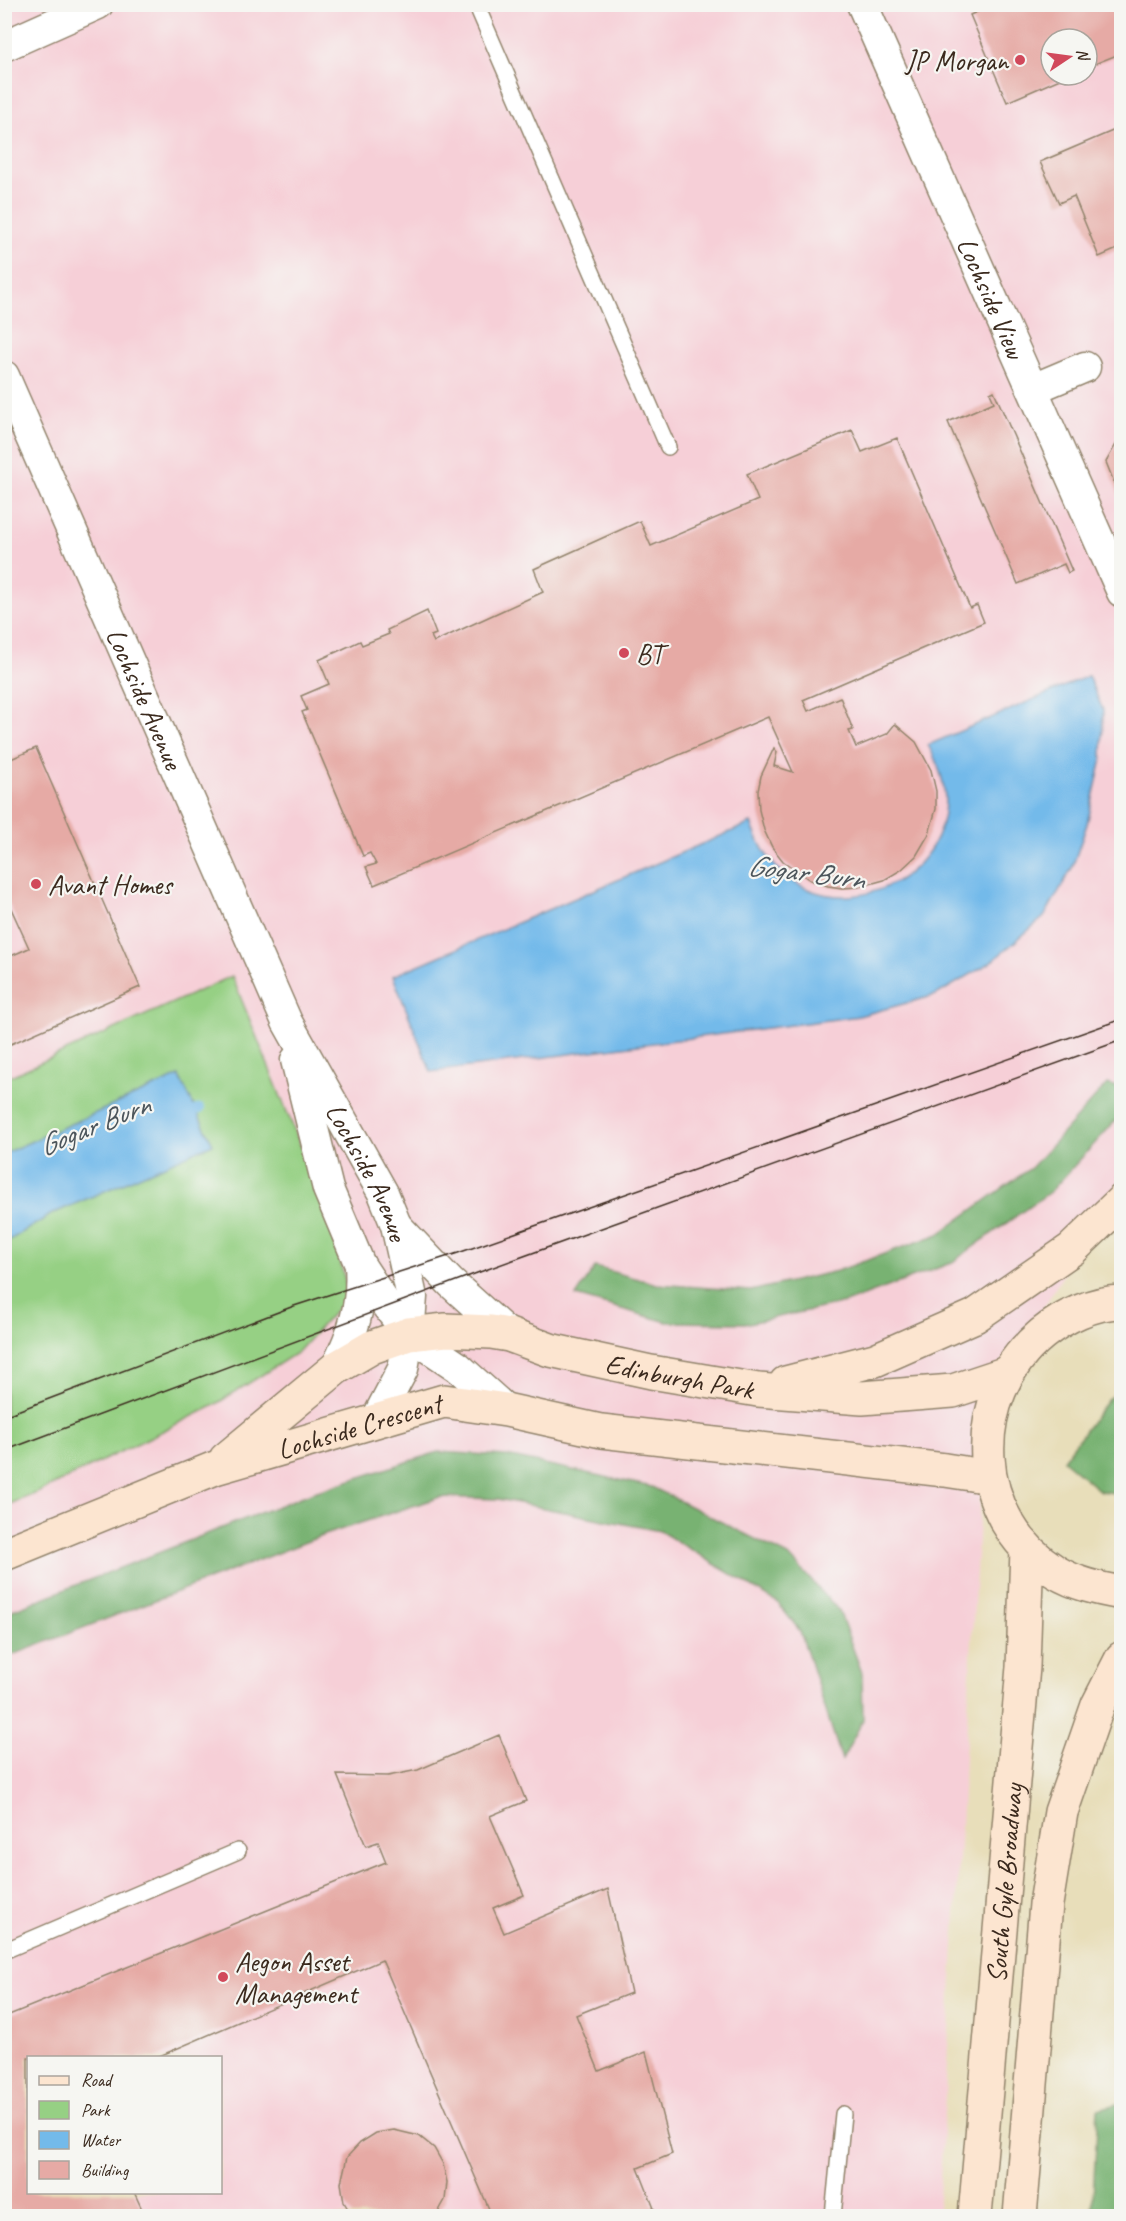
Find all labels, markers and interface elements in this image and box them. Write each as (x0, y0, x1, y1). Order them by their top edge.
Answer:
north arrow (1039, 27, 1099, 87)
place label: JP Morgan (904, 43, 1009, 78)
text: N (1072, 47, 1094, 64)
marker: JP Morgan (1013, 53, 1027, 67)
street label: Lochside View (949, 232, 1034, 366)
street label: Lochside Avenue (99, 623, 192, 776)
place label: BT (636, 636, 670, 671)
marker: BT (617, 646, 631, 660)
water label: Gogar Burn (746, 846, 869, 898)
place label: Avant Homes (48, 867, 174, 902)
marker: Avant Homes (29, 877, 43, 891)
water label: Gogar Burn (33, 1085, 158, 1164)
street label: Lochside Avenue (318, 1097, 416, 1246)
street label: Edinburgh Park (602, 1346, 758, 1407)
street label: Lochside Crescent (273, 1385, 449, 1467)
street label: South Gyle Broadway (978, 1780, 1031, 1984)
place label: Aegon Asset Management (235, 1944, 360, 2011)
marker: Aegon Asset Management (216, 1970, 230, 1984)
legend (27, 2056, 222, 2194)
text: Road (81, 2069, 114, 2091)
text: Park (81, 2099, 111, 2121)
text: Water (81, 2129, 122, 2151)
text: Building (81, 2159, 130, 2181)

